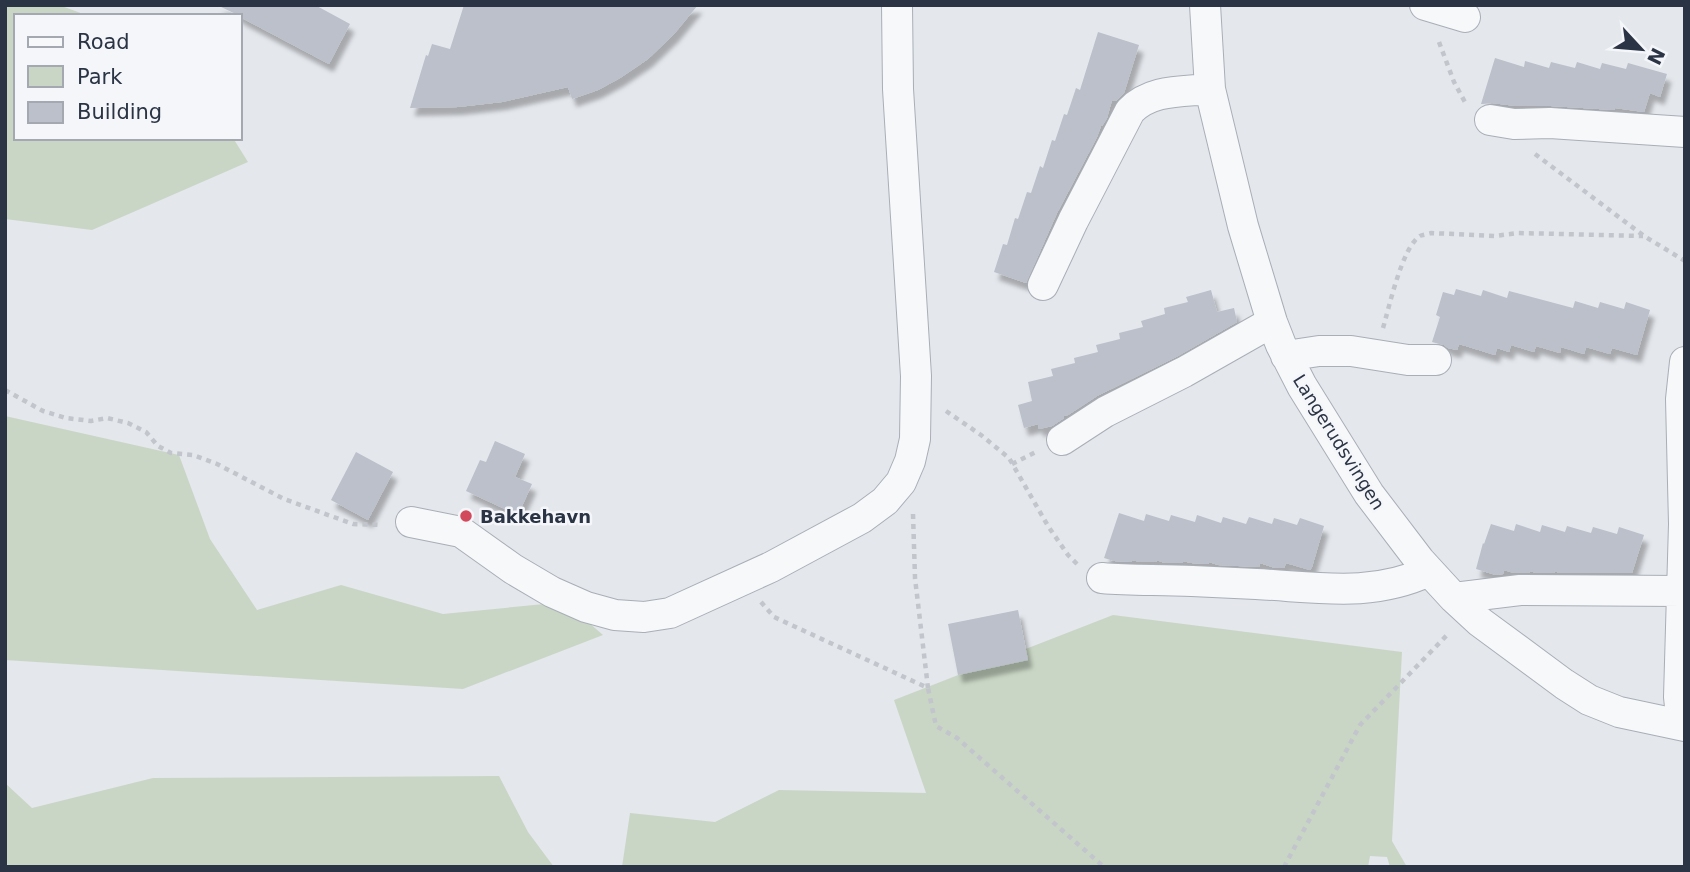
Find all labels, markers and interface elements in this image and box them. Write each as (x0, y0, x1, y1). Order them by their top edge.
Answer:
legend (14, 14, 242, 140)
north arrow (1606, 14, 1676, 84)
text: Road (77, 30, 130, 54)
text: N (1643, 44, 1670, 68)
text: Park (77, 65, 123, 89)
text: Building (77, 100, 162, 124)
street label: Langerudsvingen (1289, 370, 1389, 514)
place label: Bakkehavn (480, 506, 591, 527)
marker: Bakkehavn (458, 508, 474, 524)

